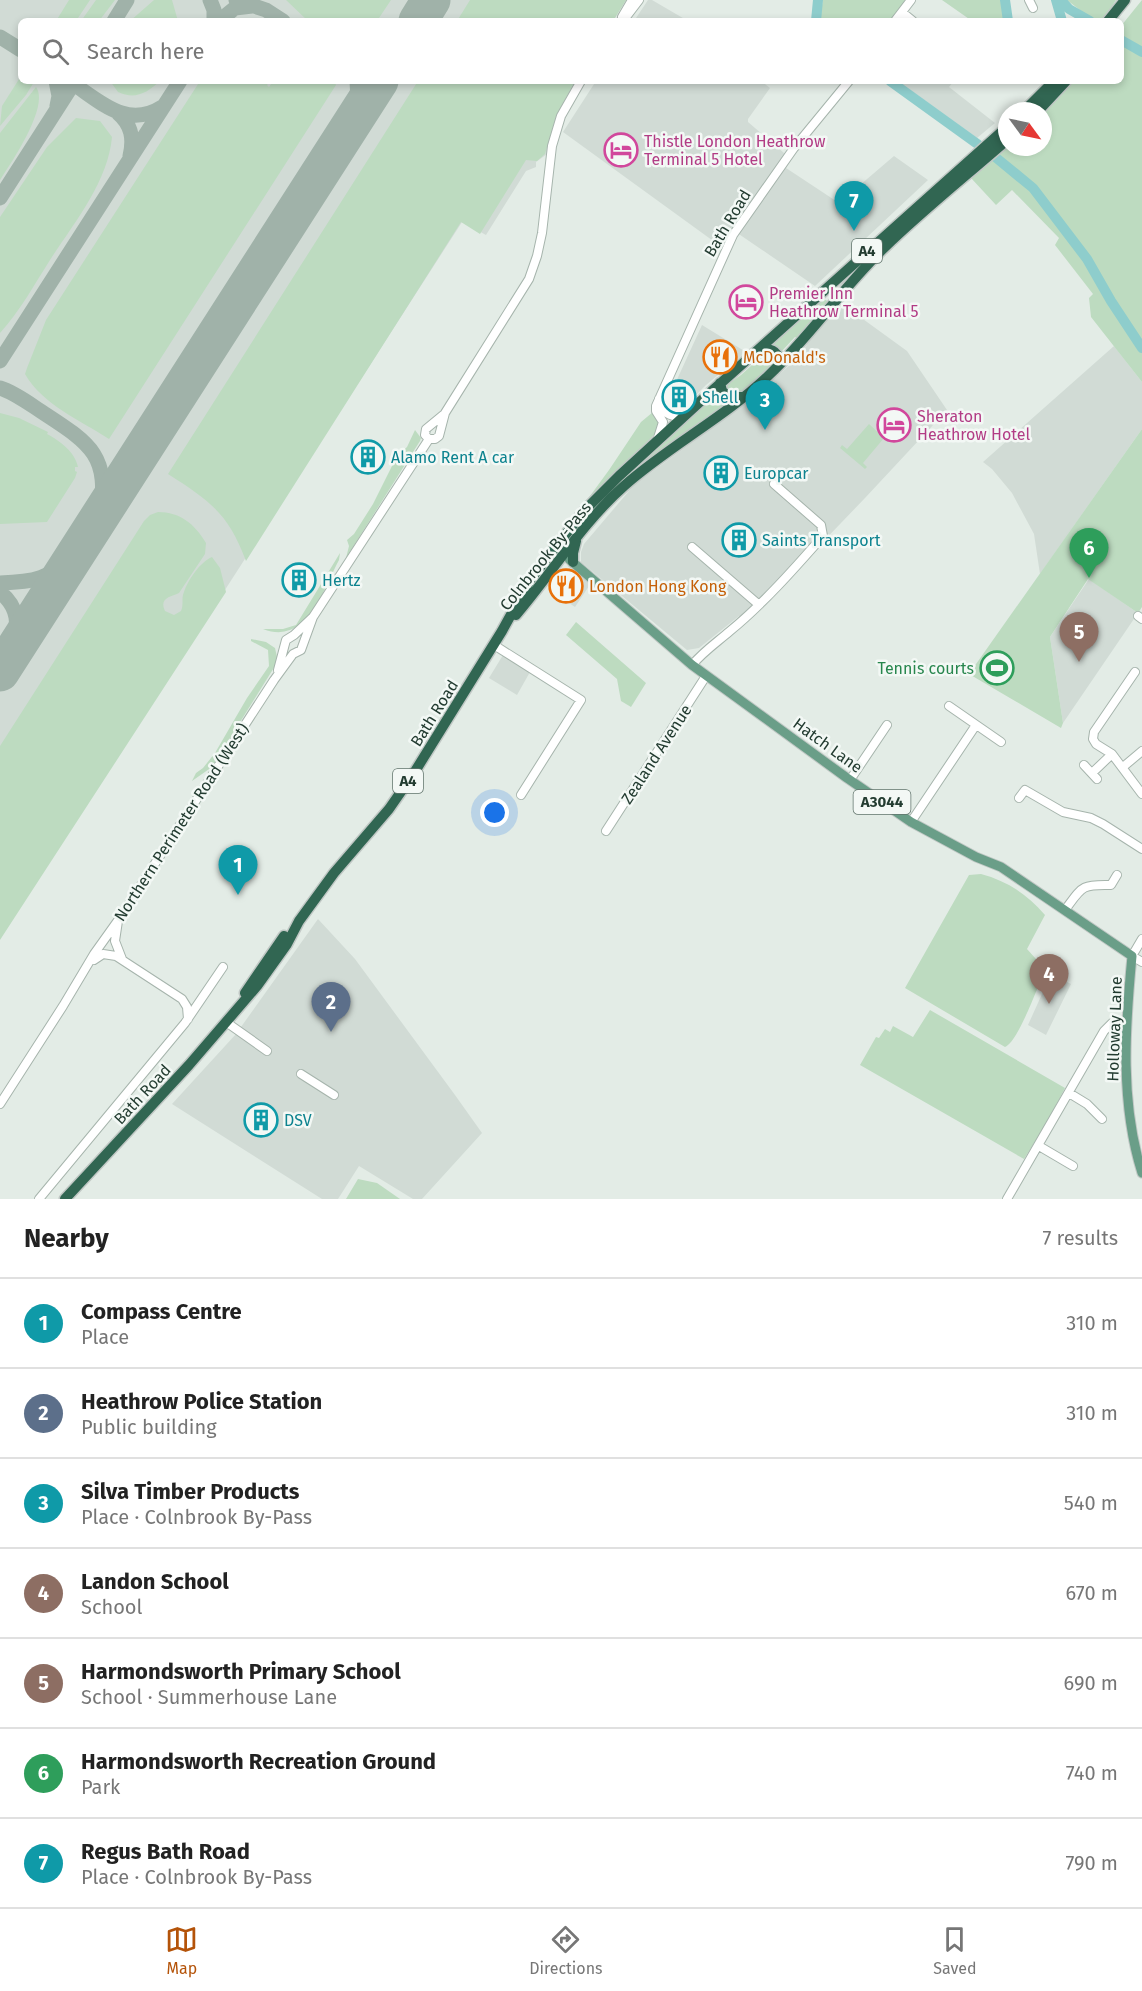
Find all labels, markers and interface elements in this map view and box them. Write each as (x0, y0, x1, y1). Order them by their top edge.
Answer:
search box (18, 18, 1124, 84)
icon: search (39, 35, 72, 68)
text: Search here (87, 38, 205, 65)
north arrow (998, 102, 1052, 156)
hotel icon: Thistle London Heathrow Terminal 5 Hotel (603, 132, 639, 168)
place label: Thistle London Heathrow Terminal 5 Hotel (644, 132, 826, 169)
pin: 7 (834, 182, 874, 231)
street label: Bath Road (700, 186, 755, 260)
road number: A4 (852, 239, 882, 263)
hotel icon: Premier Inn Heathrow Terminal 5 (728, 284, 764, 320)
place label: Premier Inn Heathrow Terminal 5 (769, 284, 918, 321)
restaurant icon: McDonald's (702, 339, 738, 375)
place label: McDonald's (743, 348, 826, 367)
building icon: Shell (661, 379, 697, 415)
pin: 3 (746, 380, 784, 430)
place label: Shell (702, 388, 739, 407)
hotel icon: Sheraton Heathrow Hotel (876, 407, 912, 443)
place label: Sheraton Heathrow Hotel (917, 407, 1031, 444)
building icon: Alamo Rent A car (350, 439, 386, 475)
place label: Alamo Rent A car (391, 448, 515, 467)
building icon: Europcar (703, 455, 739, 491)
place label: Europcar (744, 464, 809, 483)
street label: Colnbrook By-Pass (496, 498, 595, 614)
building icon: Saints Transport (721, 522, 757, 558)
pin: 6 (1070, 528, 1108, 578)
place label: Saints Transport (762, 531, 881, 550)
building icon: Hertz (281, 562, 317, 598)
restaurant icon: London Hong Kong (548, 568, 584, 604)
place label: Hertz (322, 571, 361, 590)
place label: London Hong Kong (589, 577, 727, 596)
pin: 5 (1060, 612, 1098, 662)
sports icon: Tennis courts (979, 650, 1015, 686)
place label: Tennis courts (878, 659, 974, 678)
street label: Bath Road (407, 677, 462, 750)
street label: Zealand Avenue (617, 701, 696, 808)
street label: Hatch Lane (789, 714, 866, 777)
street label: Northern Perimeter Road (West) (110, 720, 253, 925)
road number: A4 (393, 769, 423, 793)
road number: A3044 (854, 790, 910, 814)
your location (480, 798, 509, 827)
pin: 1 (218, 846, 258, 895)
pin: 4 (1030, 954, 1068, 1004)
street label: Holloway Lane (1103, 976, 1126, 1082)
pin: 2 (312, 982, 350, 1032)
street label: Bath Road (110, 1061, 175, 1128)
building icon: DSV (243, 1102, 279, 1138)
place label: DSV (284, 1111, 312, 1130)
text: Nearby (24, 1223, 109, 1254)
text: 7 results (1042, 1226, 1118, 1250)
text: Compass Centre (81, 1298, 242, 1325)
text: 1 (39, 1311, 48, 1335)
text: 310 m (1066, 1311, 1118, 1335)
text: Place (81, 1325, 129, 1349)
text: Heathrow Police Station (81, 1388, 322, 1415)
text: 2 (38, 1401, 49, 1425)
text: 310 m (1066, 1401, 1118, 1425)
text: Public building (81, 1415, 217, 1439)
text: Silva Timber Products (81, 1478, 299, 1505)
text: 3 (38, 1491, 49, 1515)
text: 540 m (1064, 1491, 1118, 1515)
text: Place · Colnbrook By-Pass (81, 1505, 312, 1529)
text: Landon School (81, 1568, 229, 1595)
text: 4 (38, 1581, 49, 1605)
text: 670 m (1066, 1581, 1118, 1605)
text: School (81, 1595, 142, 1619)
text: Harmondsworth Primary School (81, 1658, 401, 1685)
text: 5 (38, 1671, 49, 1695)
text: 690 m (1064, 1671, 1118, 1695)
text: School · Summerhouse Lane (81, 1685, 337, 1709)
text: Harmondsworth Recreation Ground (81, 1748, 436, 1775)
text: 6 (38, 1761, 49, 1785)
text: 740 m (1066, 1761, 1118, 1785)
text: Park (81, 1775, 120, 1799)
text: Regus Bath Road (81, 1838, 250, 1865)
text: 7 (39, 1851, 48, 1875)
text: 790 m (1065, 1851, 1118, 1875)
text: Place · Colnbrook By-Pass (81, 1865, 312, 1889)
tab: Map (165, 1923, 198, 1978)
tab: Directions (529, 1923, 603, 1978)
tab: Saved (933, 1923, 977, 1978)

